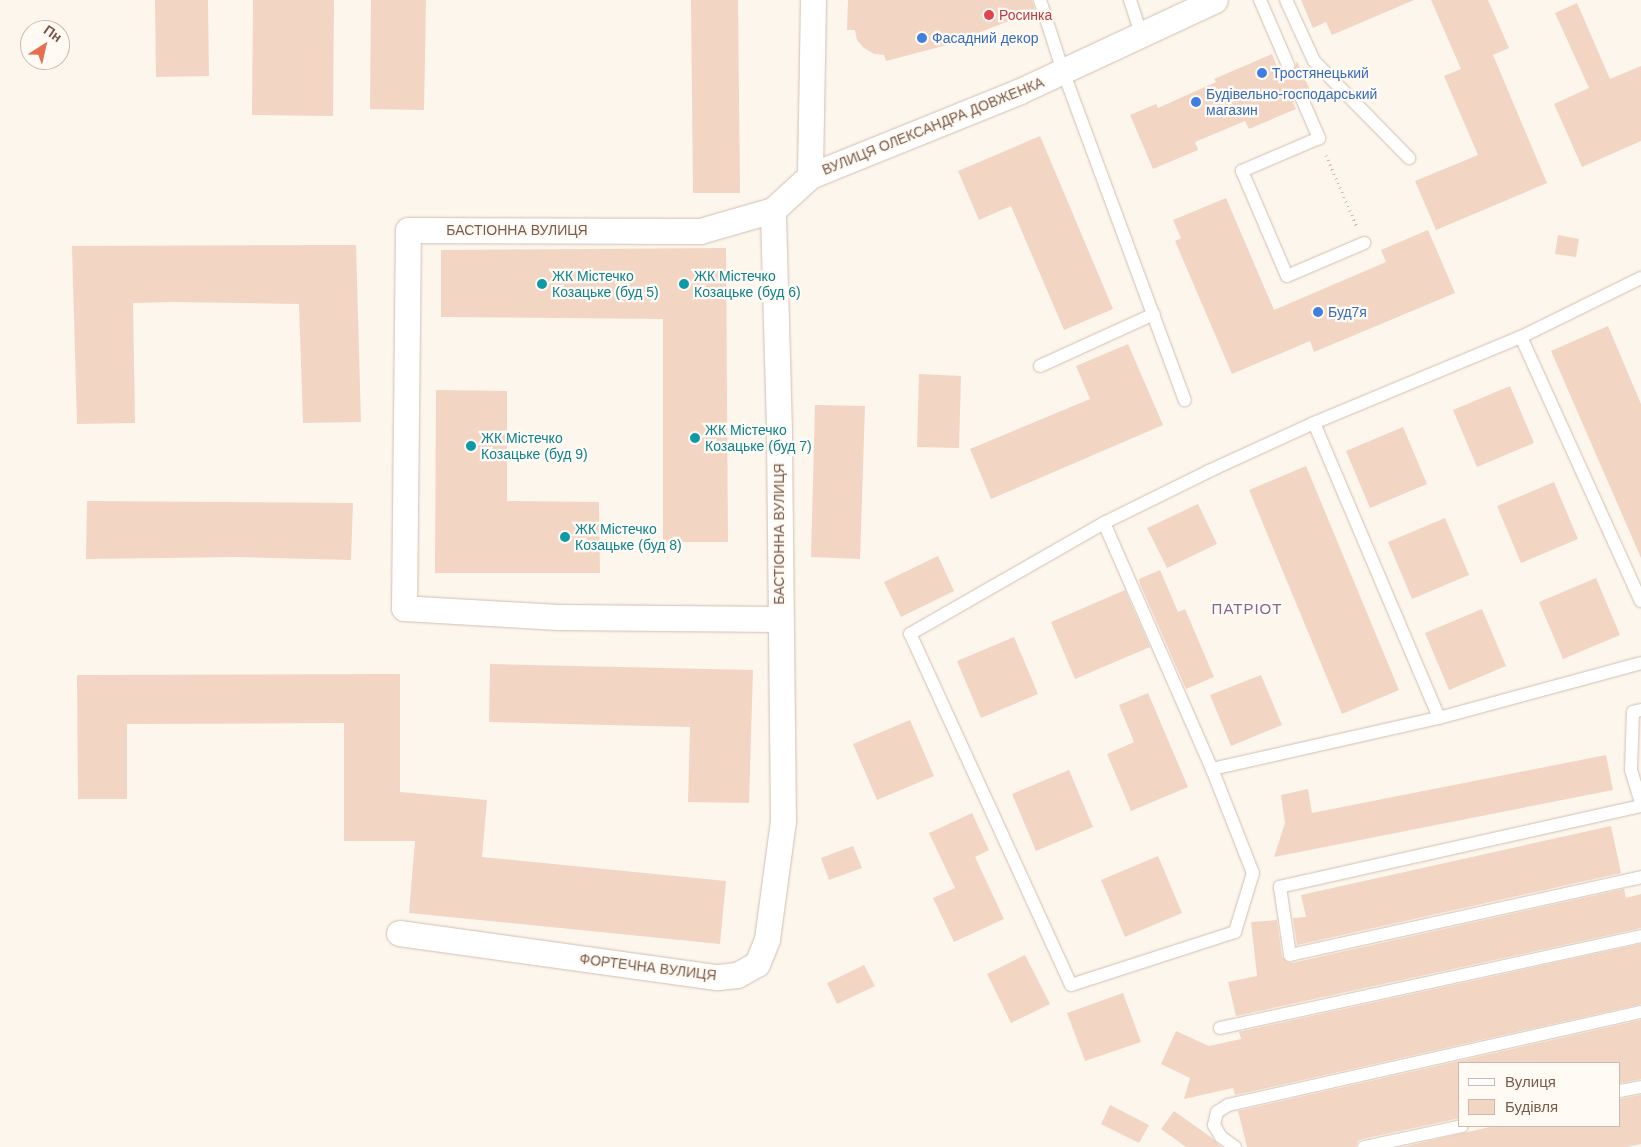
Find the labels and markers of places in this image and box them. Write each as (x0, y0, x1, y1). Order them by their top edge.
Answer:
place label: Росинка (999, 7, 1052, 23)
marker: Росинка (983, 9, 995, 21)
place label: Фасадний декор (932, 30, 1038, 46)
marker: Фасадний декор (916, 32, 928, 44)
place label: Тростянецький (1272, 65, 1369, 81)
marker: Тростянецький (1256, 67, 1268, 79)
place label: Будівельно-господарський магазин (1206, 86, 1377, 118)
marker: Будівельно-господарський магазин (1190, 96, 1202, 108)
place label: ЖК Містечко Козацьке (буд 5) (552, 268, 659, 300)
place label: ЖК Містечко Козацьке (буд 6) (694, 268, 801, 300)
marker: ЖК Містечко Козацьке (буд 5) (536, 278, 548, 290)
marker: ЖК Містечко Козацьке (буд 6) (678, 278, 690, 290)
place label: Буд7я (1328, 304, 1367, 320)
marker: Буд7я (1312, 306, 1324, 318)
place label: ЖК Містечко Козацьке (буд 7) (705, 422, 812, 454)
place label: ЖК Містечко Козацьке (буд 9) (481, 430, 588, 462)
marker: ЖК Містечко Козацьке (буд 7) (689, 432, 701, 444)
marker: ЖК Містечко Козацьке (буд 9) (465, 440, 477, 452)
place label: ЖК Містечко Козацьке (буд 8) (575, 521, 682, 554)
marker: ЖК Містечко Козацьке (буд 8) (559, 531, 571, 543)

